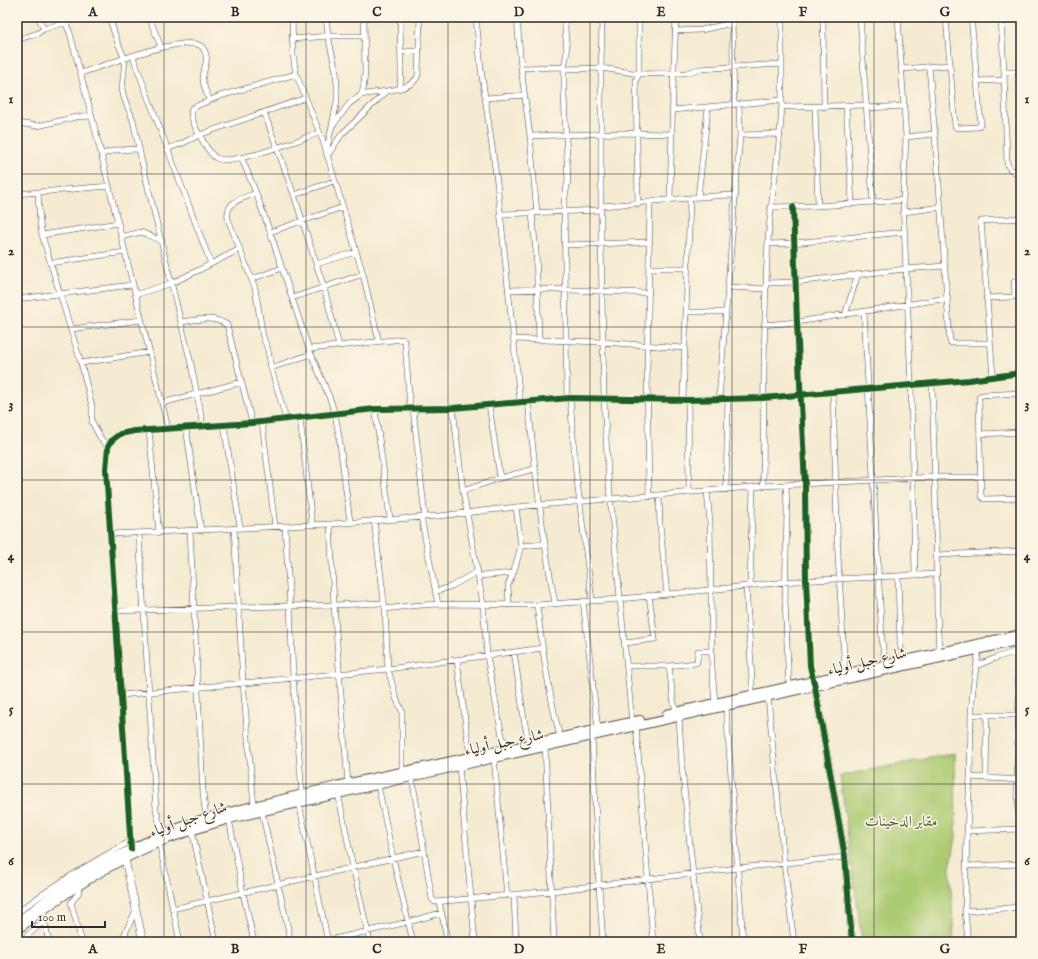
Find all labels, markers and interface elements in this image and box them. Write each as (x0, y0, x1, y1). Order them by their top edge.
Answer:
text: A (88, 4, 99, 21)
text: B (231, 4, 240, 21)
text: C (372, 4, 382, 21)
text: D (514, 4, 525, 21)
text: E (656, 4, 666, 21)
text: F (799, 4, 808, 21)
text: G (940, 4, 951, 21)
text: 1 (9, 91, 14, 108)
text: 1 (1025, 91, 1030, 108)
text: 2 (8, 243, 14, 260)
text: 2 (1024, 243, 1030, 260)
text: 3 (9, 396, 14, 413)
text: 3 (1025, 396, 1030, 413)
text: 4 (8, 548, 15, 565)
text: 4 (1024, 548, 1031, 565)
street label: شارع جبل أولياء (825, 641, 909, 683)
text: 5 (9, 701, 14, 718)
text: 5 (1025, 701, 1030, 718)
street label: شارع جبل أولياء (462, 723, 546, 763)
street label: شارع جبل أولياء (146, 795, 230, 844)
park label: مقابر الدخينات (865, 812, 937, 831)
text: 6 (8, 853, 14, 870)
text: 6 (1024, 853, 1030, 870)
scale bar (32, 903, 105, 929)
text: 100 m (38, 910, 66, 925)
text: A (88, 941, 99, 958)
text: B (231, 941, 240, 958)
text: C (372, 941, 382, 958)
text: D (514, 941, 525, 958)
text: E (656, 941, 666, 958)
text: F (799, 941, 808, 958)
text: G (940, 941, 951, 958)

